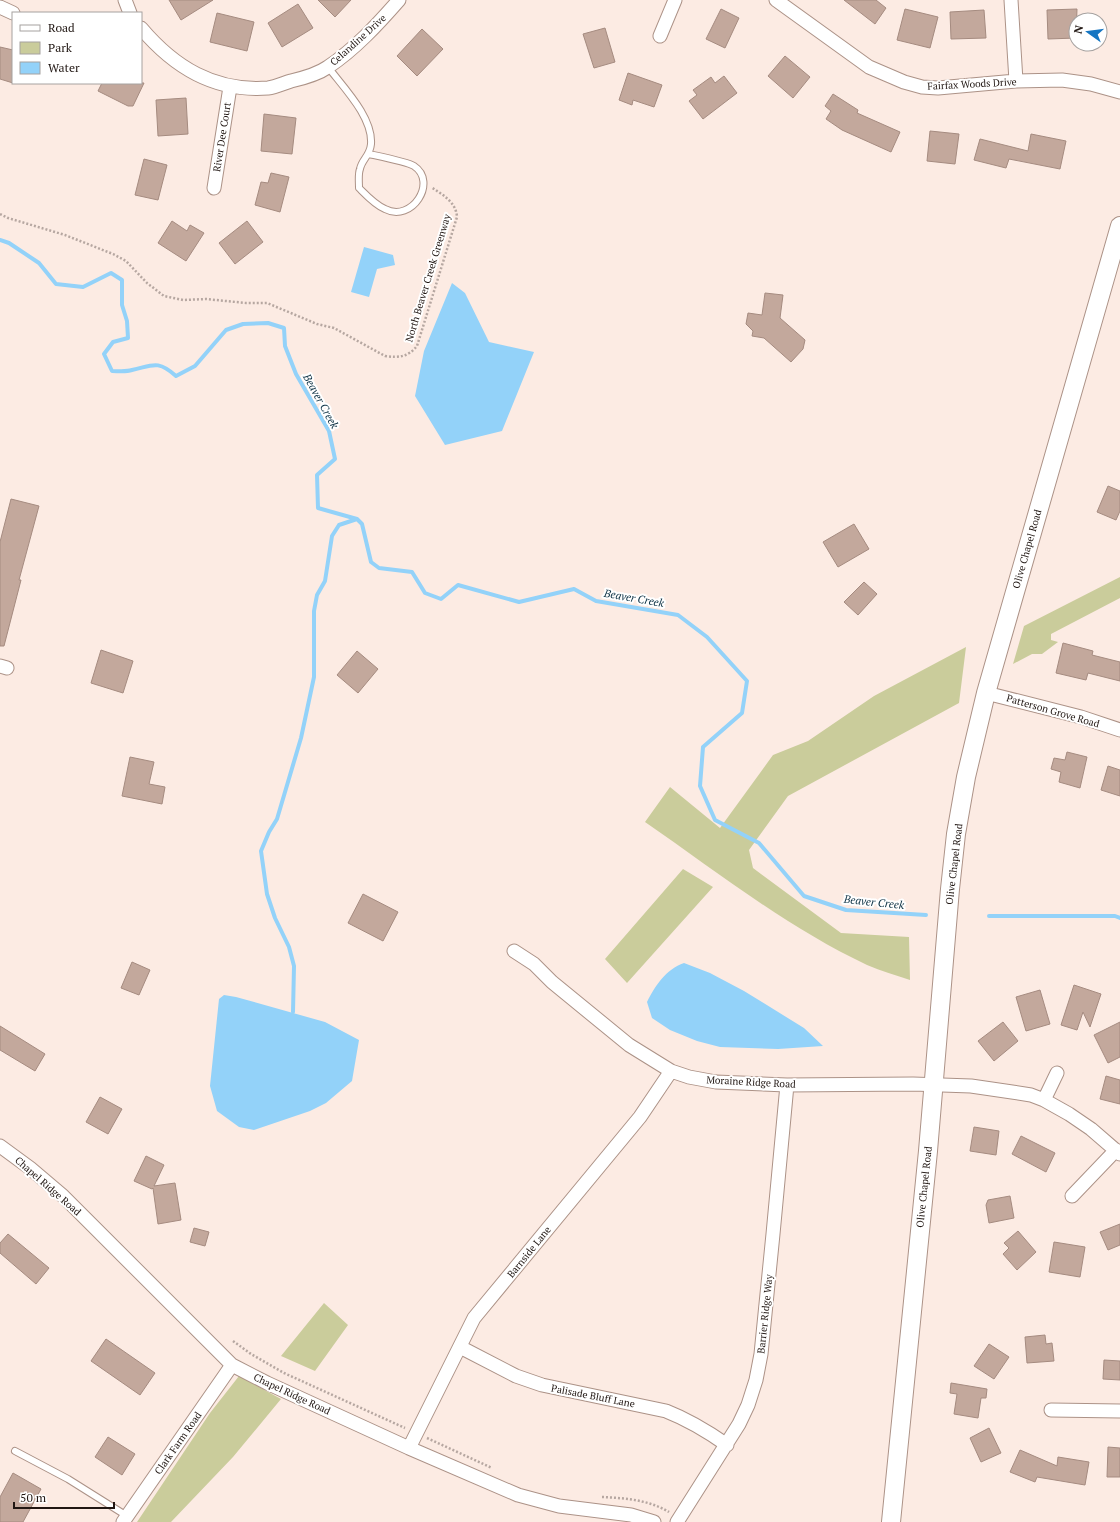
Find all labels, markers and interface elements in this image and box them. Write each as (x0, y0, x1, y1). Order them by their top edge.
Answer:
street label: Celandine Drive (327, 11, 389, 69)
legend (12, 12, 142, 84)
north arrow (1068, 12, 1108, 52)
text: Road (48, 20, 75, 35)
text: N (1070, 23, 1086, 35)
text: Park (48, 40, 73, 55)
text: Water (48, 60, 80, 75)
street label: Fairfax Woods Drive (927, 75, 1017, 93)
street label: River Dee Court (210, 101, 234, 173)
street label: North Beaver Creek Greenway (402, 212, 454, 344)
water label: Beaver Creek (300, 370, 342, 432)
street label: Olive Chapel Road (1010, 508, 1045, 590)
water label: Beaver Creek (602, 586, 666, 610)
street label: Patterson Grove Road (1005, 691, 1101, 731)
street label: Olive Chapel Road (943, 822, 965, 905)
water label: Beaver Creek (842, 892, 906, 912)
street label: Moraine Ridge Road (706, 1073, 796, 1091)
street label: Olive Chapel Road (913, 1145, 935, 1228)
street label: Chapel Ridge Road (12, 1154, 84, 1219)
street label: Barnside Lane (504, 1223, 554, 1281)
street label: Barrier Ridge Way (754, 1273, 776, 1354)
street label: Chapel Ridge Road (251, 1370, 333, 1418)
street label: Palisade Bluff Lane (550, 1382, 636, 1410)
street label: Clark Farm Road (152, 1409, 205, 1477)
scale bar (14, 1484, 114, 1510)
text: 50 m (20, 1490, 47, 1505)

